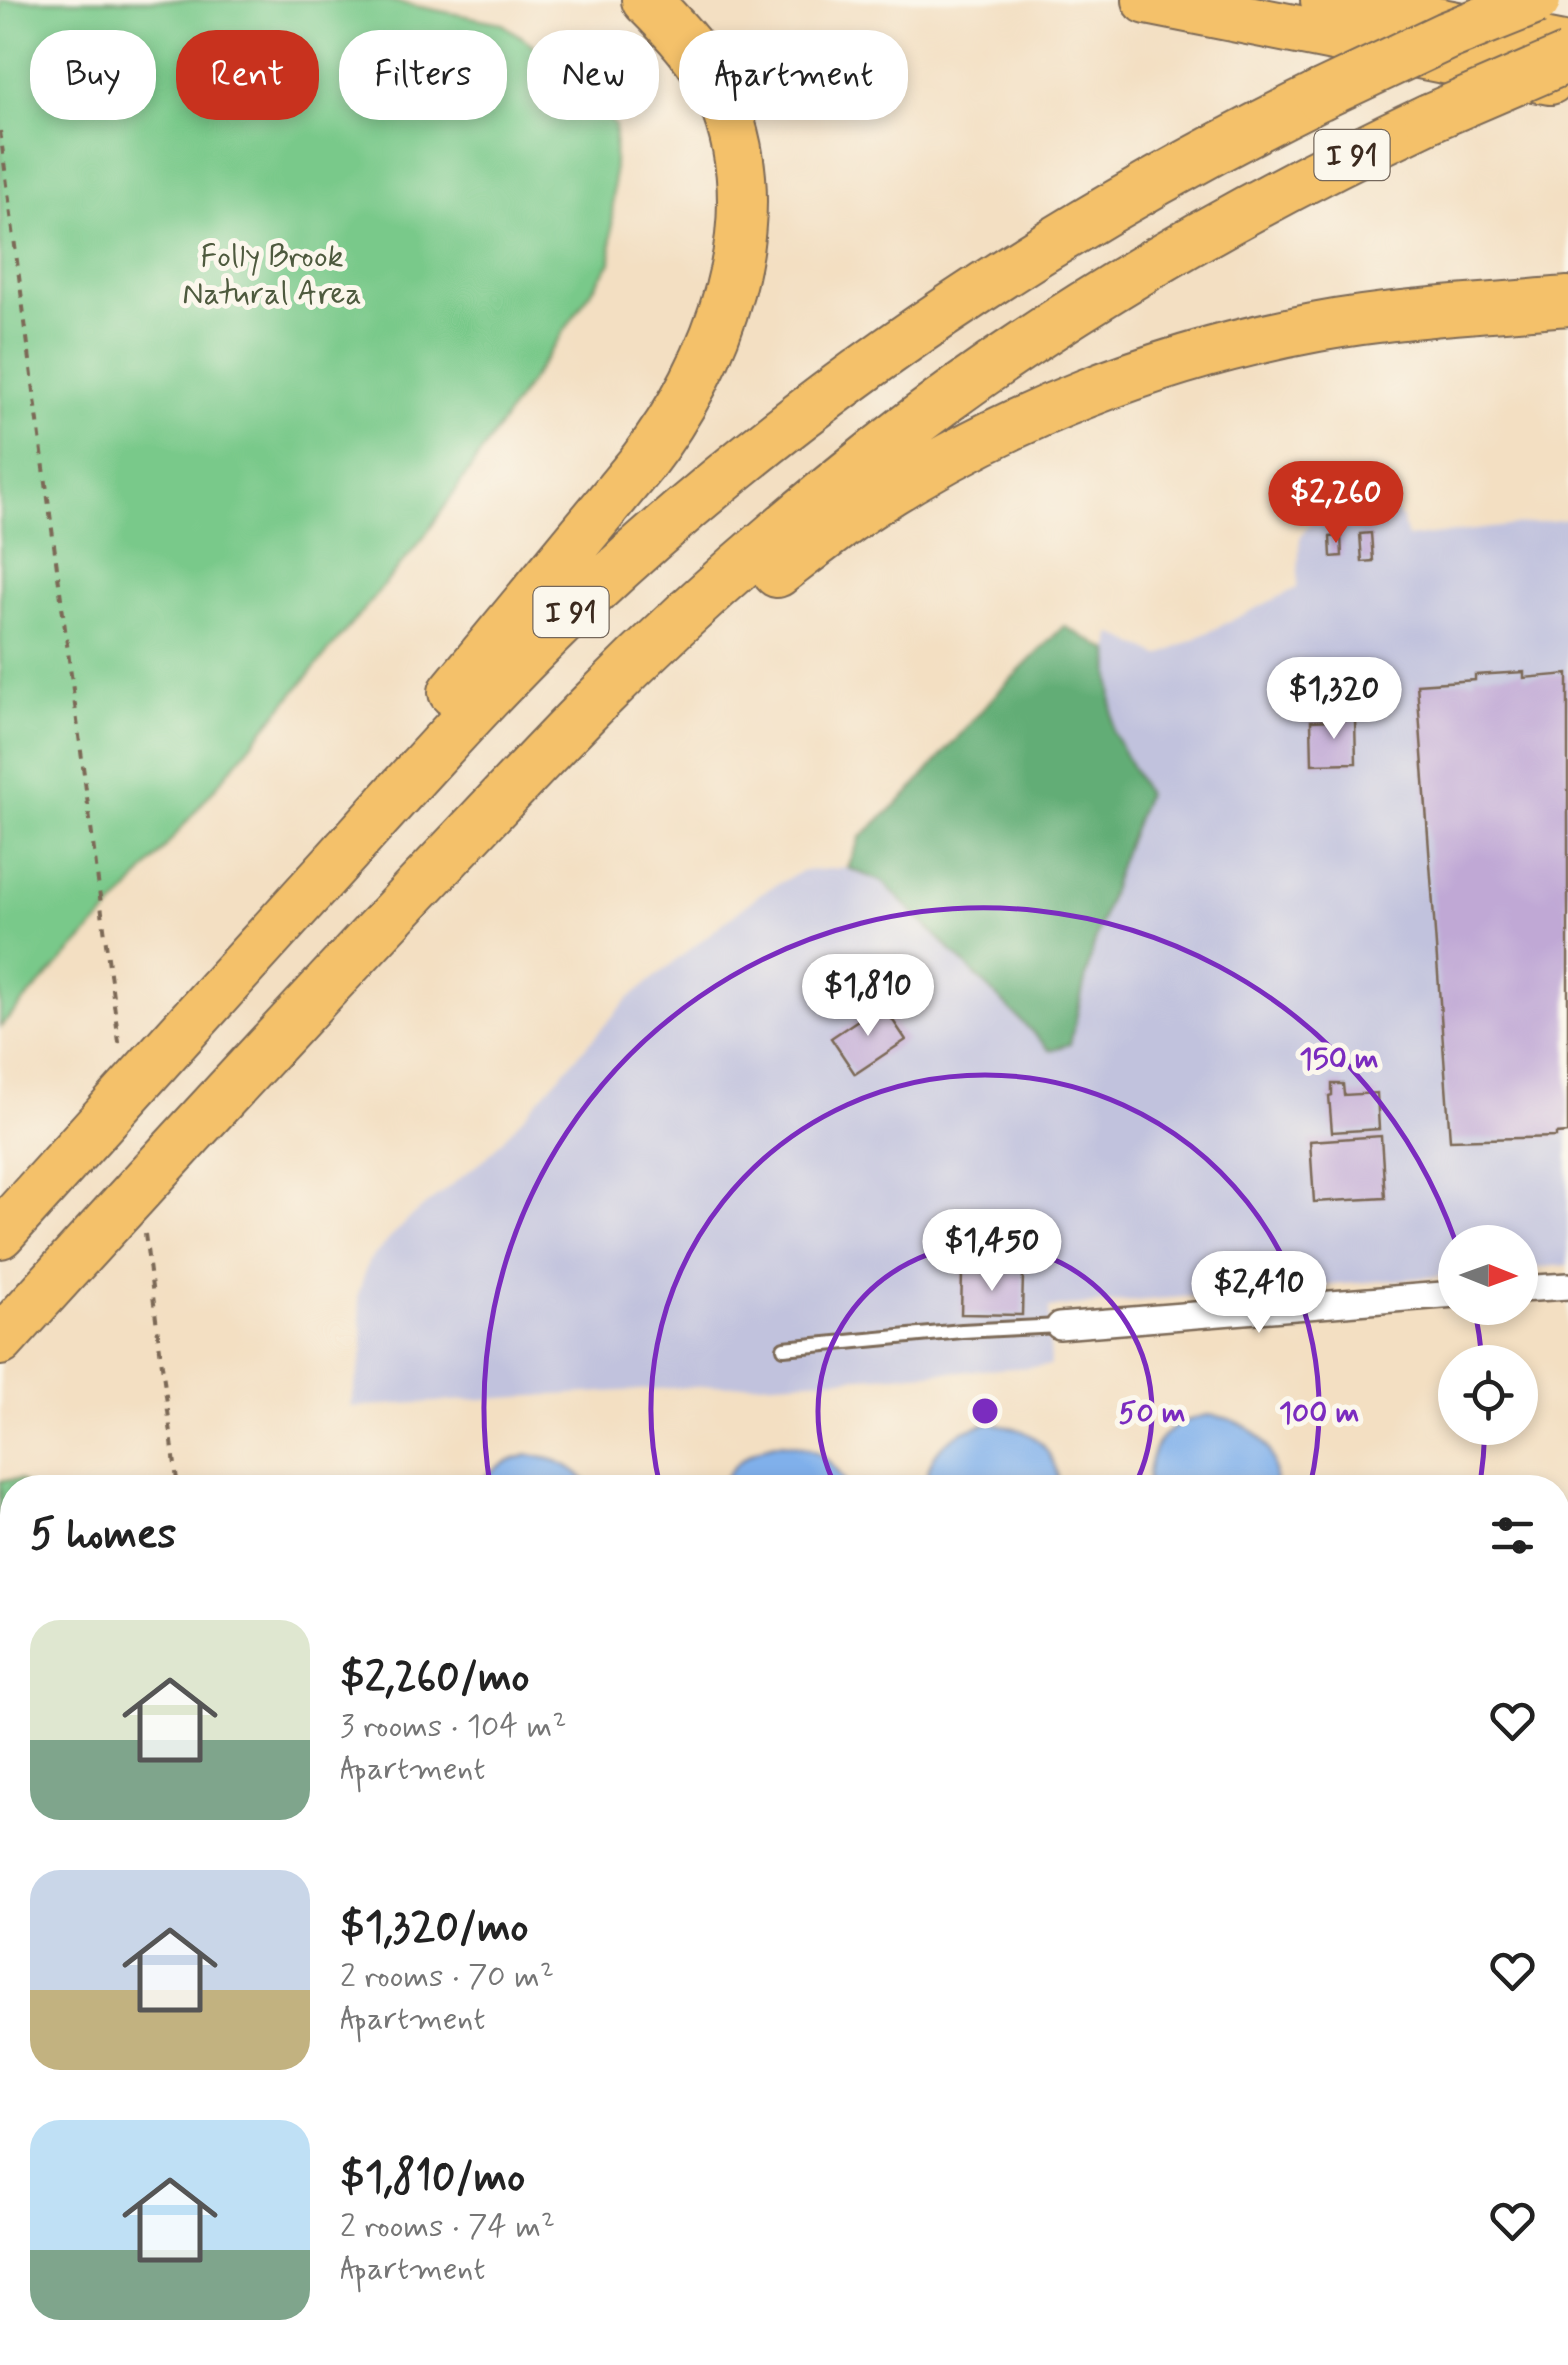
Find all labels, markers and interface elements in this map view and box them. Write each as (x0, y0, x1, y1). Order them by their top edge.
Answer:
chip: Buy (30, 30, 156, 120)
chip: Rent (176, 30, 319, 120)
chip: Filters (339, 30, 507, 120)
chip: New (527, 30, 659, 120)
chip: Apartment (679, 30, 908, 120)
road number: I 91 (1314, 130, 1390, 180)
park label: Folly Brook Natural Area (182, 236, 362, 315)
pin: $2,260 (1255, 461, 1417, 546)
text: $2,260 (1290, 472, 1382, 514)
road number: I 91 (534, 587, 608, 637)
pin: $1,320 (1253, 657, 1415, 742)
text: $1,320 (1289, 668, 1379, 710)
pin: $1,810 (787, 954, 949, 1039)
text: $1,810 (824, 965, 912, 1007)
text: 150 m (1299, 1040, 1379, 1079)
pin: $1,450 (911, 1209, 1073, 1294)
text: $1,450 (944, 1220, 1040, 1262)
north arrow (1438, 1225, 1538, 1325)
map controls (1438, 1225, 1538, 1445)
pin: $2,410 (1178, 1251, 1340, 1336)
text: $2,410 (1213, 1262, 1305, 1304)
button: locate (1438, 1345, 1538, 1445)
centre of rings (967, 1393, 1003, 1429)
text: 50 m (1118, 1394, 1186, 1433)
text: 100 m (1279, 1394, 1359, 1433)
text: 5 homes (30, 1508, 176, 1563)
icon: filters (1485, 1508, 1540, 1563)
text: $2,260/mo (340, 1651, 530, 1706)
icon: home (110, 1660, 230, 1780)
icon: heart (1485, 1693, 1540, 1748)
text: 3 rooms · 104 m² (340, 1706, 566, 1748)
text: Apartment (340, 1748, 485, 1790)
text: $1,320/mo (340, 1901, 529, 1956)
icon: home (110, 1910, 230, 2030)
icon: heart (1485, 1943, 1540, 1998)
text: 2 rooms · 70 m² (340, 1956, 554, 1998)
text: Apartment (340, 1998, 485, 2040)
text: $1,810/mo (340, 2151, 525, 2206)
icon: home (110, 2160, 230, 2280)
icon: heart (1485, 2193, 1540, 2248)
text: 2 rooms · 74 m² (340, 2206, 555, 2248)
text: Apartment (340, 2248, 485, 2290)

